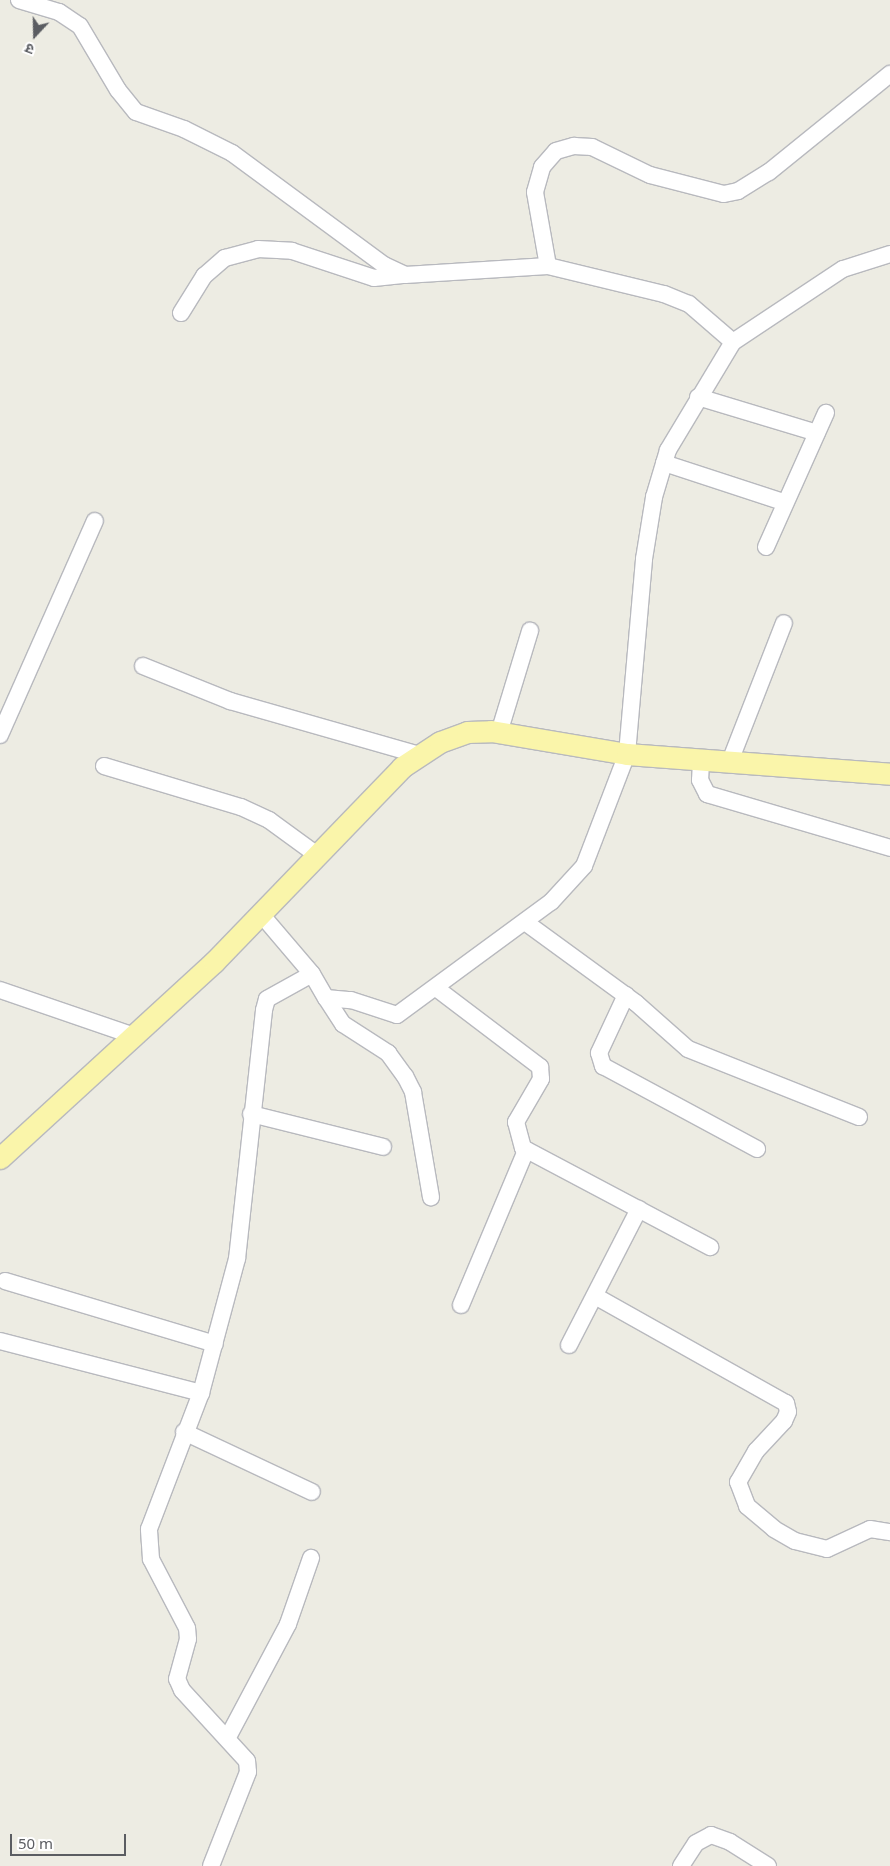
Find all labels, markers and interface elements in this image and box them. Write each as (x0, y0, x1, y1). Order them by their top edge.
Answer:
north arrow (10, 10, 60, 60)
text: उ (22, 39, 37, 60)
scale bar (12, 1824, 129, 1856)
text: 50 m (18, 1833, 53, 1853)

